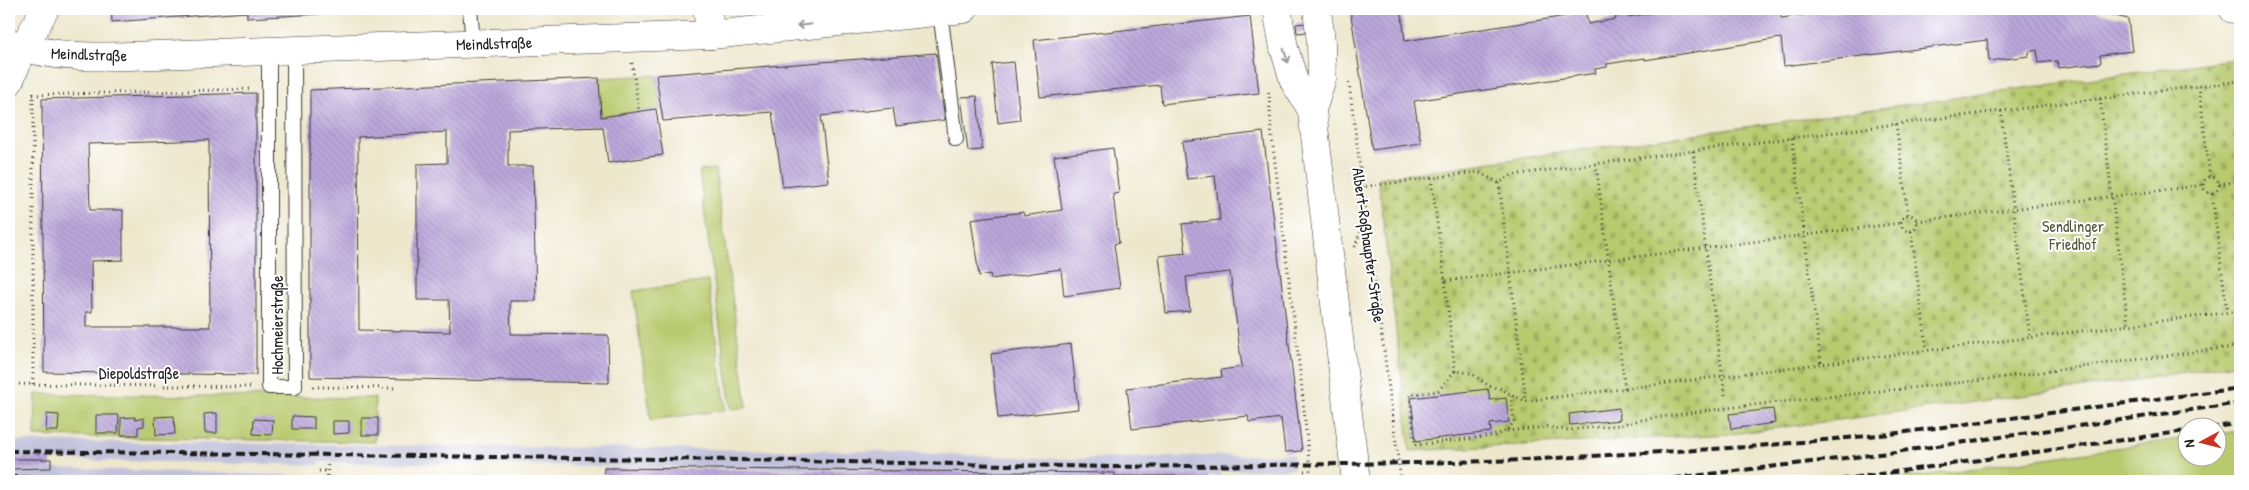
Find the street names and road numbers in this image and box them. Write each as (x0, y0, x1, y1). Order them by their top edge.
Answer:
street label: Meindlstraße (456, 31, 533, 55)
street label: Meindlstraße (51, 42, 128, 66)
street label: Albert-Roßhaupter-Straße (1347, 166, 1391, 324)
street label: Hochmeierstraße (266, 275, 288, 375)
street label: Diepoldstraße (99, 362, 180, 384)

